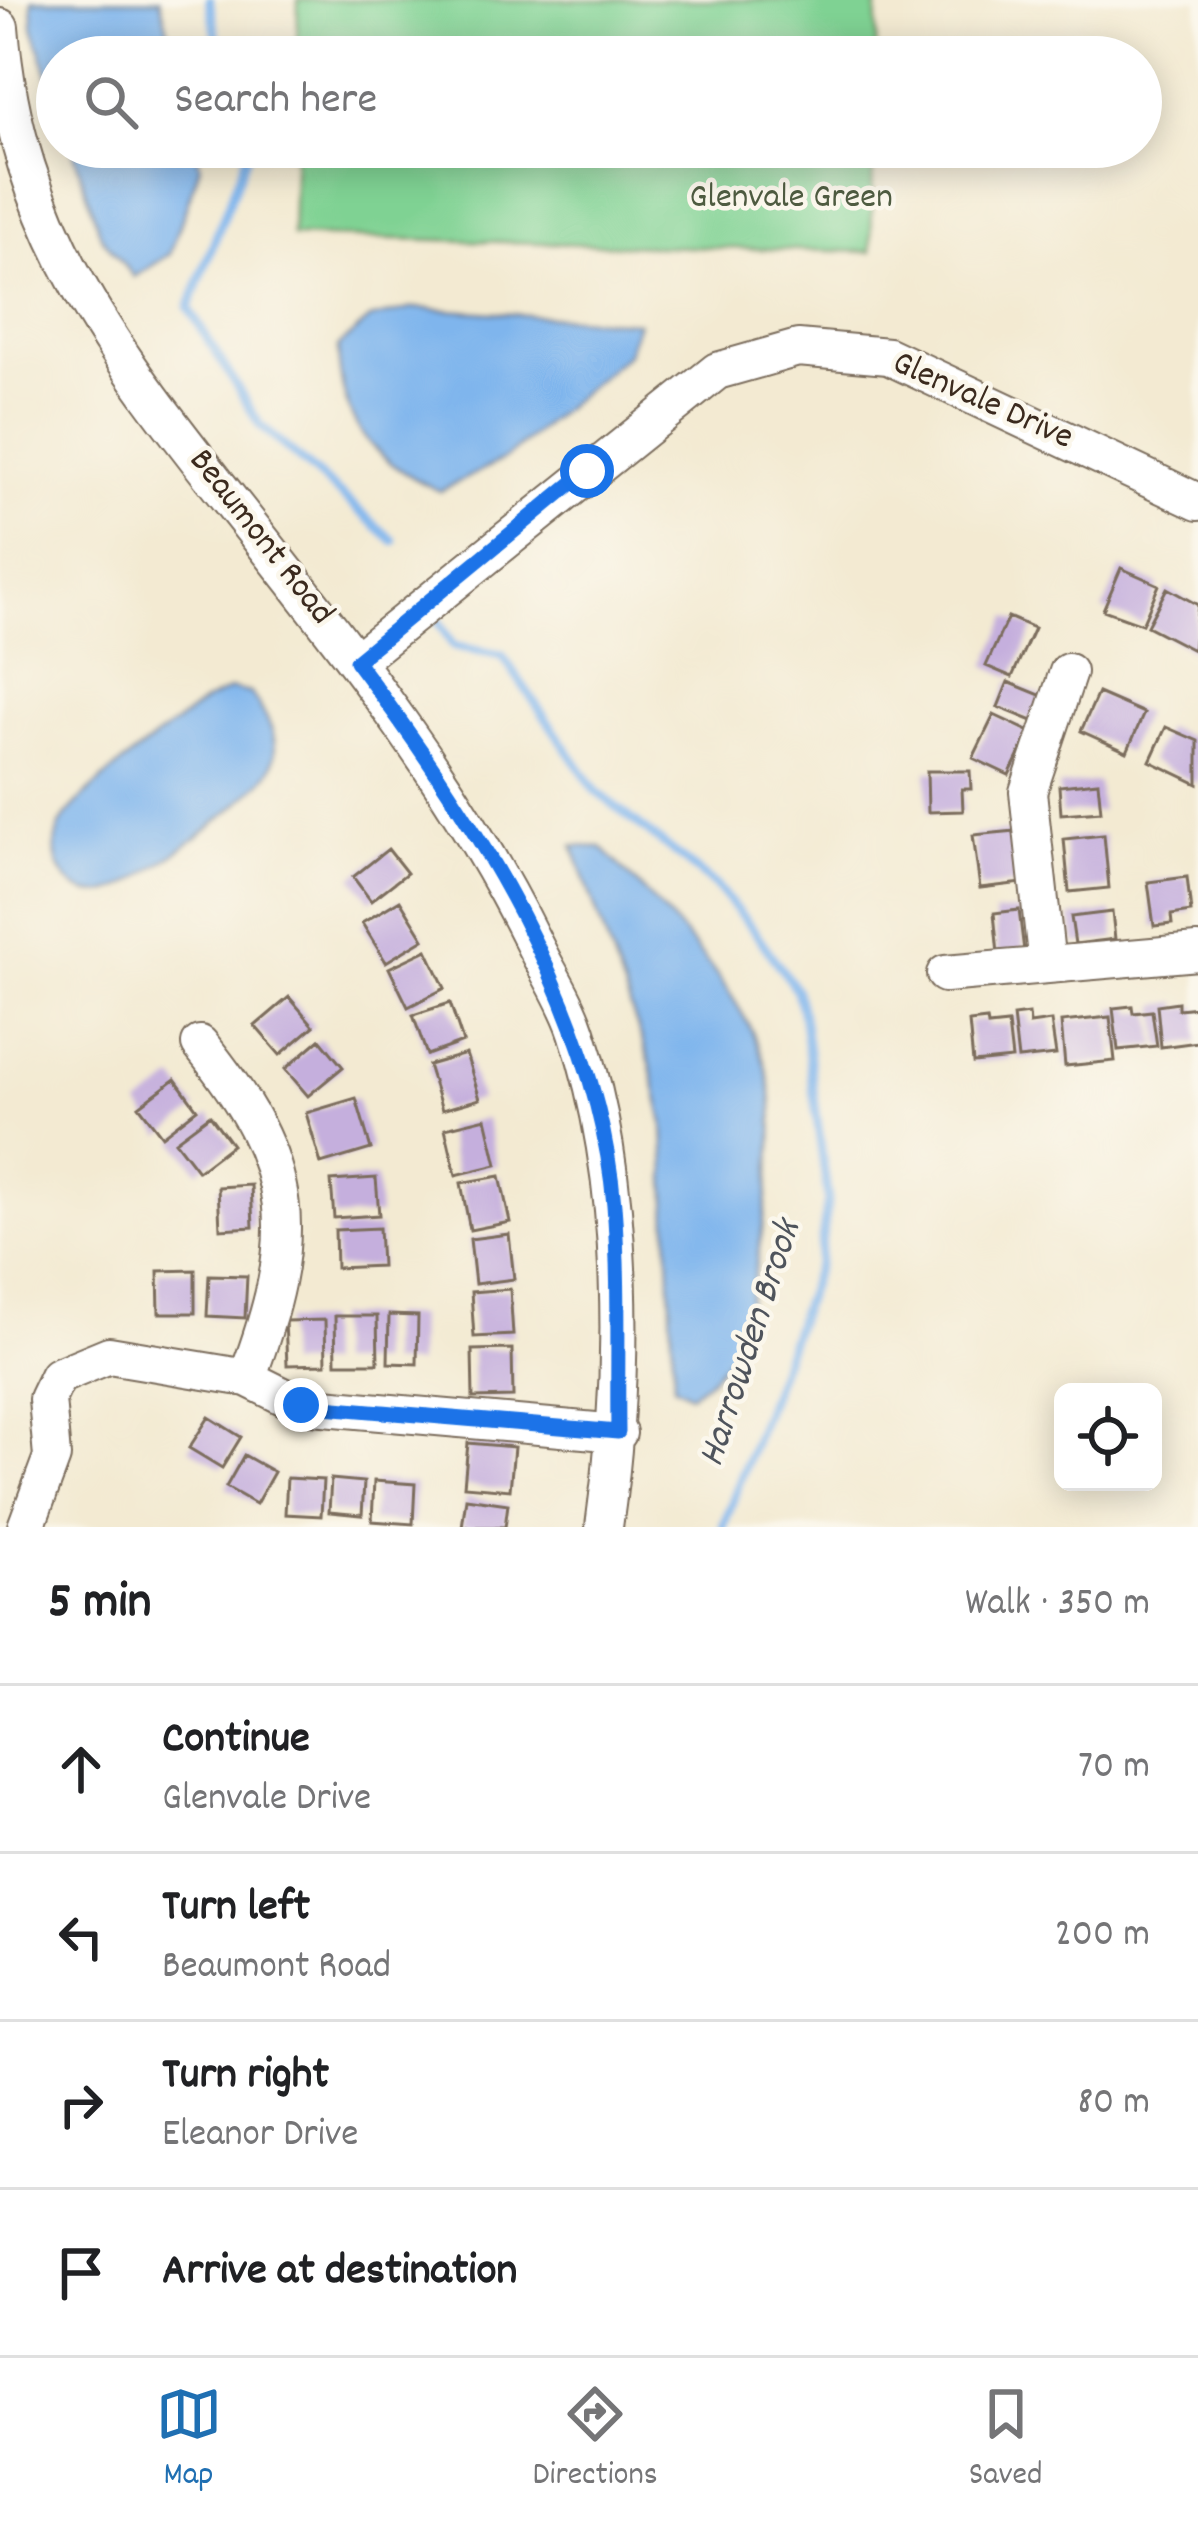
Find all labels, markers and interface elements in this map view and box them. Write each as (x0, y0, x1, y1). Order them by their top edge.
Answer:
search box (36, 36, 1162, 168)
icon: search (78, 69, 144, 135)
text: Search here (174, 70, 377, 134)
park label: Glenvale Green (689, 173, 893, 225)
street label: Glenvale Drive (883, 339, 1081, 465)
street label: Beaumont Road (174, 439, 346, 637)
route start (560, 444, 614, 498)
water label: Harrowden Brook (686, 1211, 819, 1474)
route end (274, 1378, 328, 1432)
map controls (1054, 1383, 1162, 1491)
button: locate (1054, 1383, 1162, 1491)
text: 5 min (48, 1569, 151, 1641)
text: Walk · 350 m (965, 1578, 1150, 1633)
text: Continue (162, 1709, 310, 1773)
icon: ahead (48, 1736, 114, 1802)
text: 70 m (1078, 1741, 1150, 1796)
text: Glenvale Drive (162, 1773, 371, 1828)
text: Turn left (162, 1877, 310, 1941)
icon: left (48, 1904, 114, 1970)
text: 200 m (1055, 1909, 1150, 1964)
text: Beaumont Road (162, 1941, 391, 1996)
text: Turn right (162, 2045, 329, 2109)
icon: right (48, 2072, 114, 2138)
text: 80 m (1077, 2077, 1150, 2132)
text: Eleanor Drive (162, 2109, 358, 2164)
icon: arrive (48, 2240, 114, 2306)
text: Arrive at destination (162, 2241, 517, 2305)
tab: Map (156, 2381, 222, 2500)
tab: Directions (533, 2381, 658, 2500)
tab: Saved (969, 2381, 1042, 2500)

